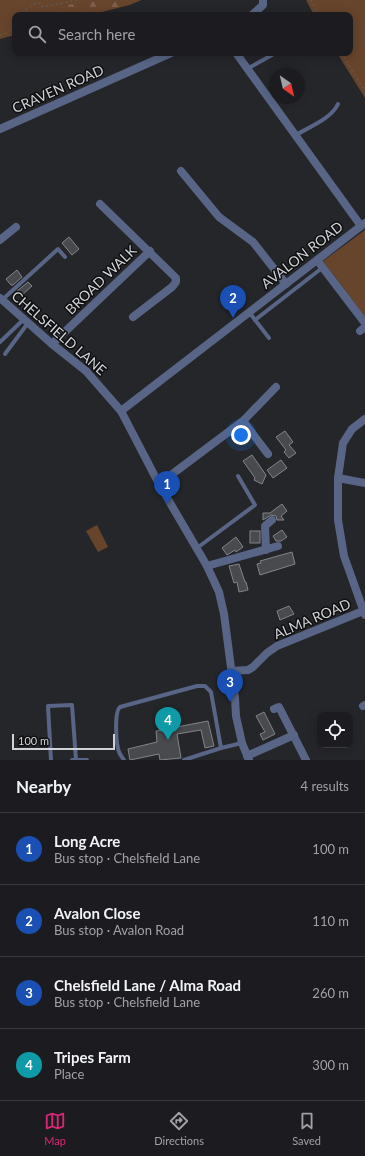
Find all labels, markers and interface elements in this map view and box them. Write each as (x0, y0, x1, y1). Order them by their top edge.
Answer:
search box (12, 12, 353, 56)
icon: search (26, 23, 48, 45)
text: Search here (58, 25, 135, 43)
street label: CRAVEN ROAD (9, 61, 106, 116)
north arrow (269, 68, 305, 104)
street label: AVALON ROAD (258, 217, 346, 292)
street label: BROAD WALK (62, 241, 140, 318)
pin: 2 (220, 285, 246, 318)
street label: CHELSFIELD LANE (9, 287, 110, 378)
your location (231, 425, 251, 445)
pin: 1 (154, 471, 180, 504)
street label: ALMA ROAD (271, 595, 353, 642)
pin: 3 (217, 669, 243, 702)
pin: 4 (155, 707, 181, 740)
map controls (317, 712, 353, 748)
button: locate (317, 712, 353, 748)
scale bar (12, 732, 115, 751)
text: 100 m (18, 734, 49, 747)
text: Nearby (16, 776, 71, 797)
text: 4 results (301, 778, 349, 794)
text: Long Acre (54, 832, 120, 850)
text: 1 (25, 841, 33, 857)
text: 100 m (312, 841, 349, 857)
text: Bus stop · Chelsfield Lane (54, 850, 200, 866)
text: Avalon Close (54, 904, 140, 922)
text: 2 (25, 913, 33, 929)
text: 110 m (312, 913, 349, 929)
text: Bus stop · Avalon Road (54, 922, 184, 938)
text: Chelsfield Lane / Alma Road (54, 976, 241, 994)
text: 3 (25, 985, 33, 1001)
text: 260 m (312, 985, 349, 1001)
text: Bus stop · Chelsfield Lane (54, 994, 200, 1010)
text: Tripes Farm (54, 1048, 131, 1066)
text: 4 (25, 1057, 33, 1073)
text: 300 m (312, 1057, 349, 1073)
text: Place (54, 1066, 84, 1082)
tab: Map (44, 1110, 66, 1147)
tab: Directions (154, 1110, 204, 1147)
tab: Saved (292, 1110, 321, 1147)

